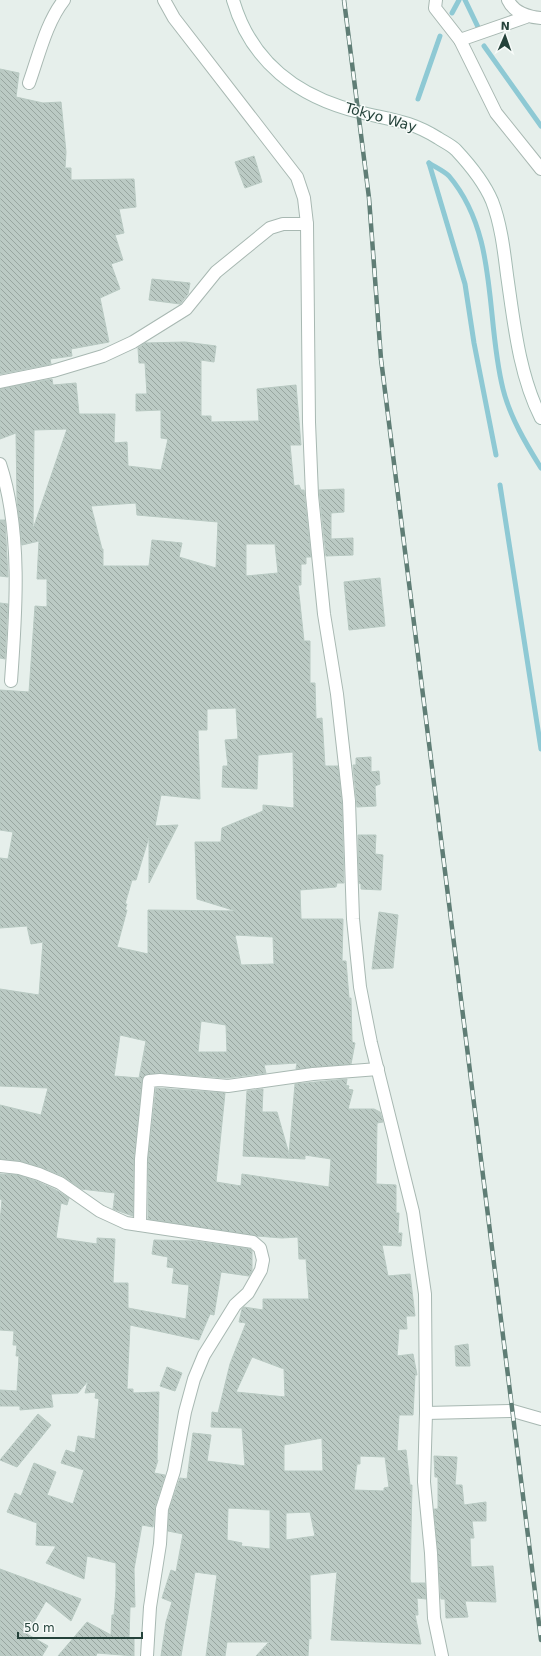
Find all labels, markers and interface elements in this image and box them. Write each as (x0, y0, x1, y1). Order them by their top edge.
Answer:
north arrow (485, 16, 525, 56)
text: N (500, 20, 510, 33)
street label: Tokyo Way (343, 99, 419, 135)
scale bar (18, 1614, 142, 1640)
text: 50 m (24, 1621, 55, 1635)

